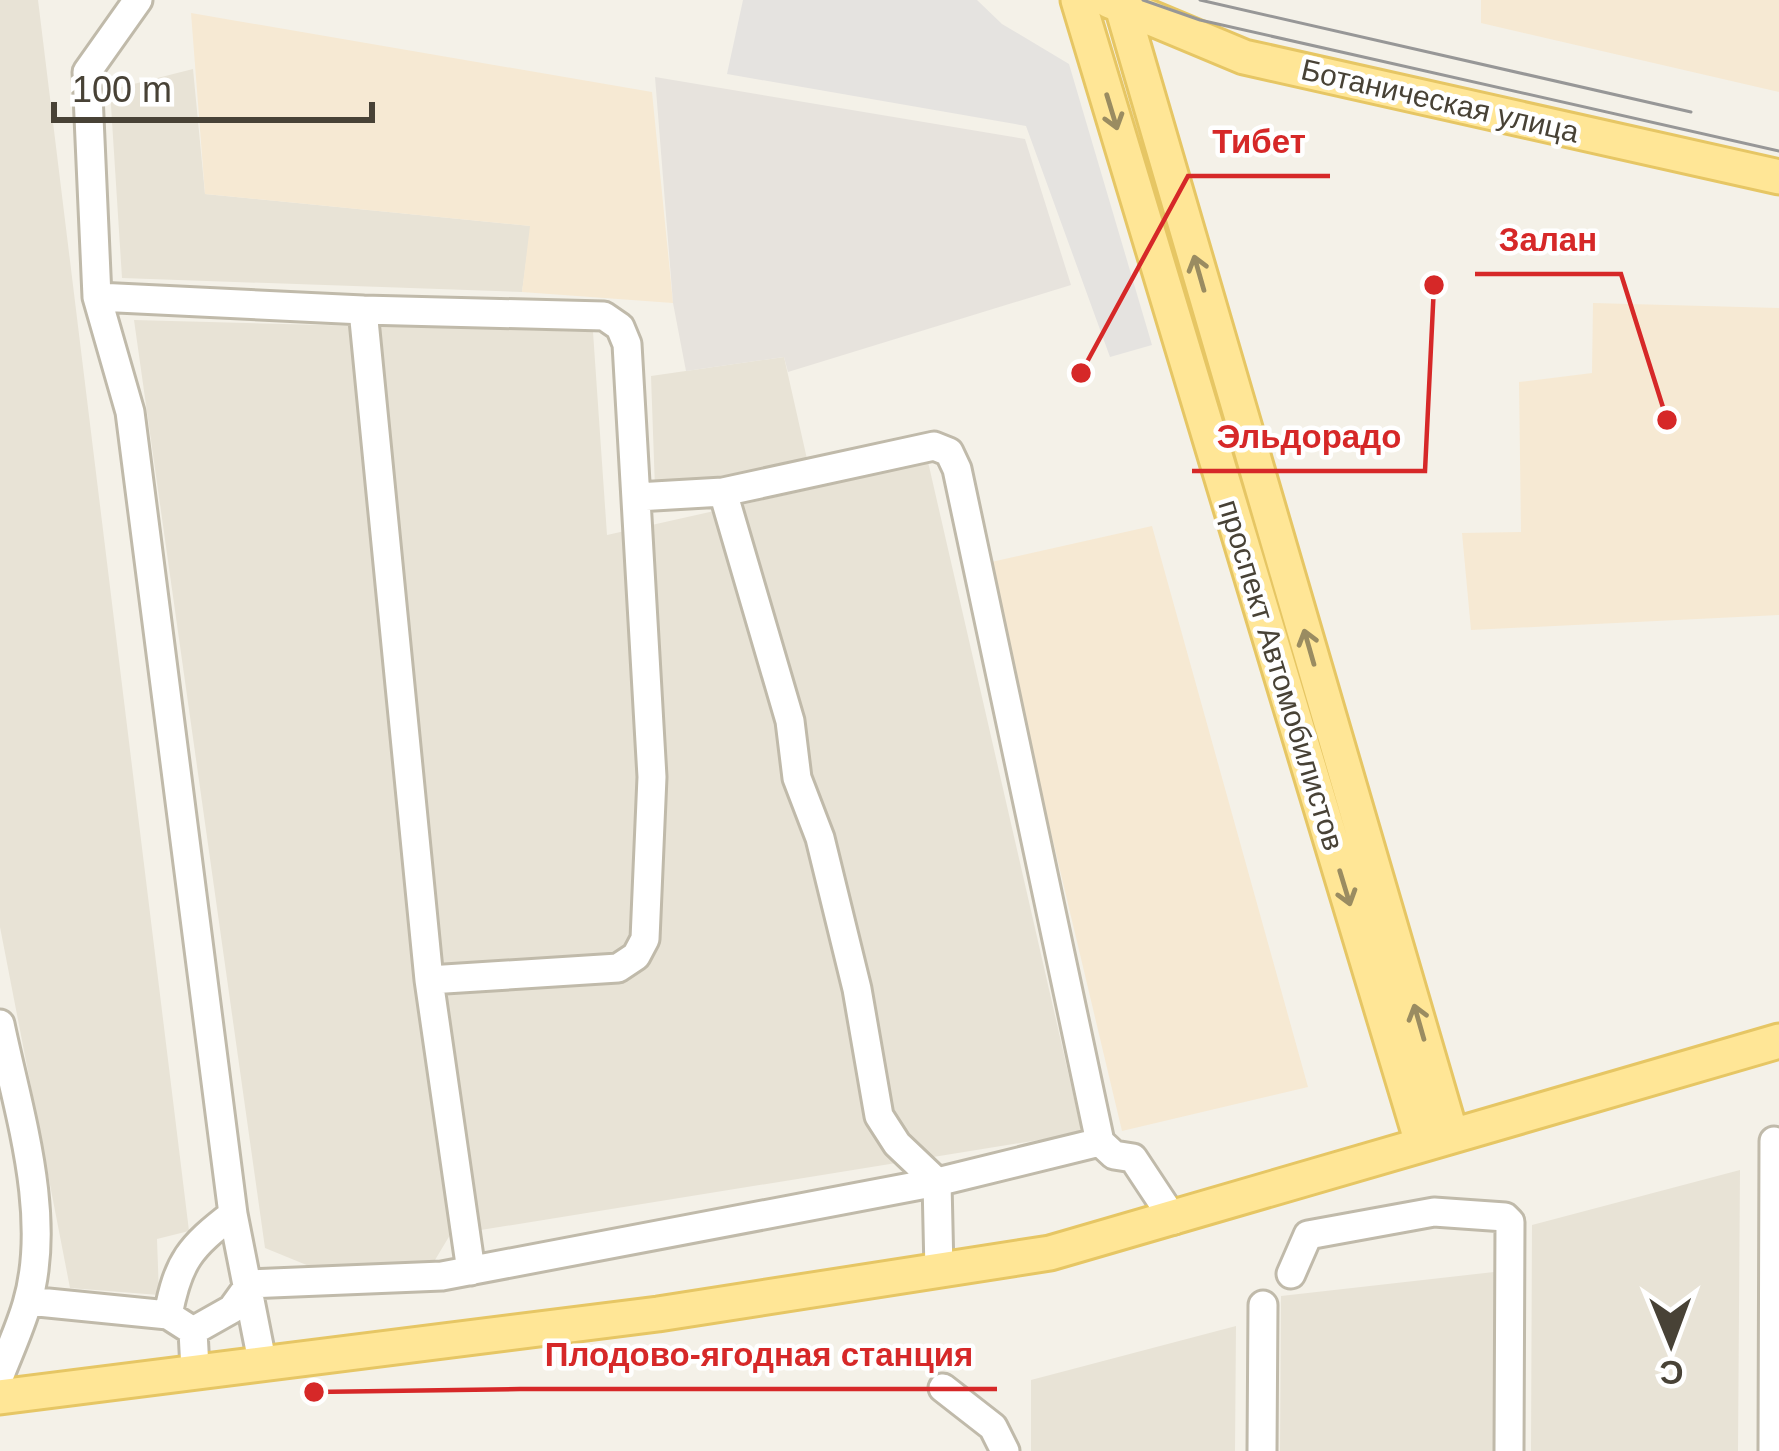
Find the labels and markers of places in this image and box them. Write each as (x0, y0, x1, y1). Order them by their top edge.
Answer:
callout: Тибет (1188, 107, 1330, 176)
callout: Залан (1475, 205, 1621, 274)
callout: Эльдорадо (1192, 402, 1425, 471)
callout: Плодово-ягодная станция (520, 1320, 997, 1389)

